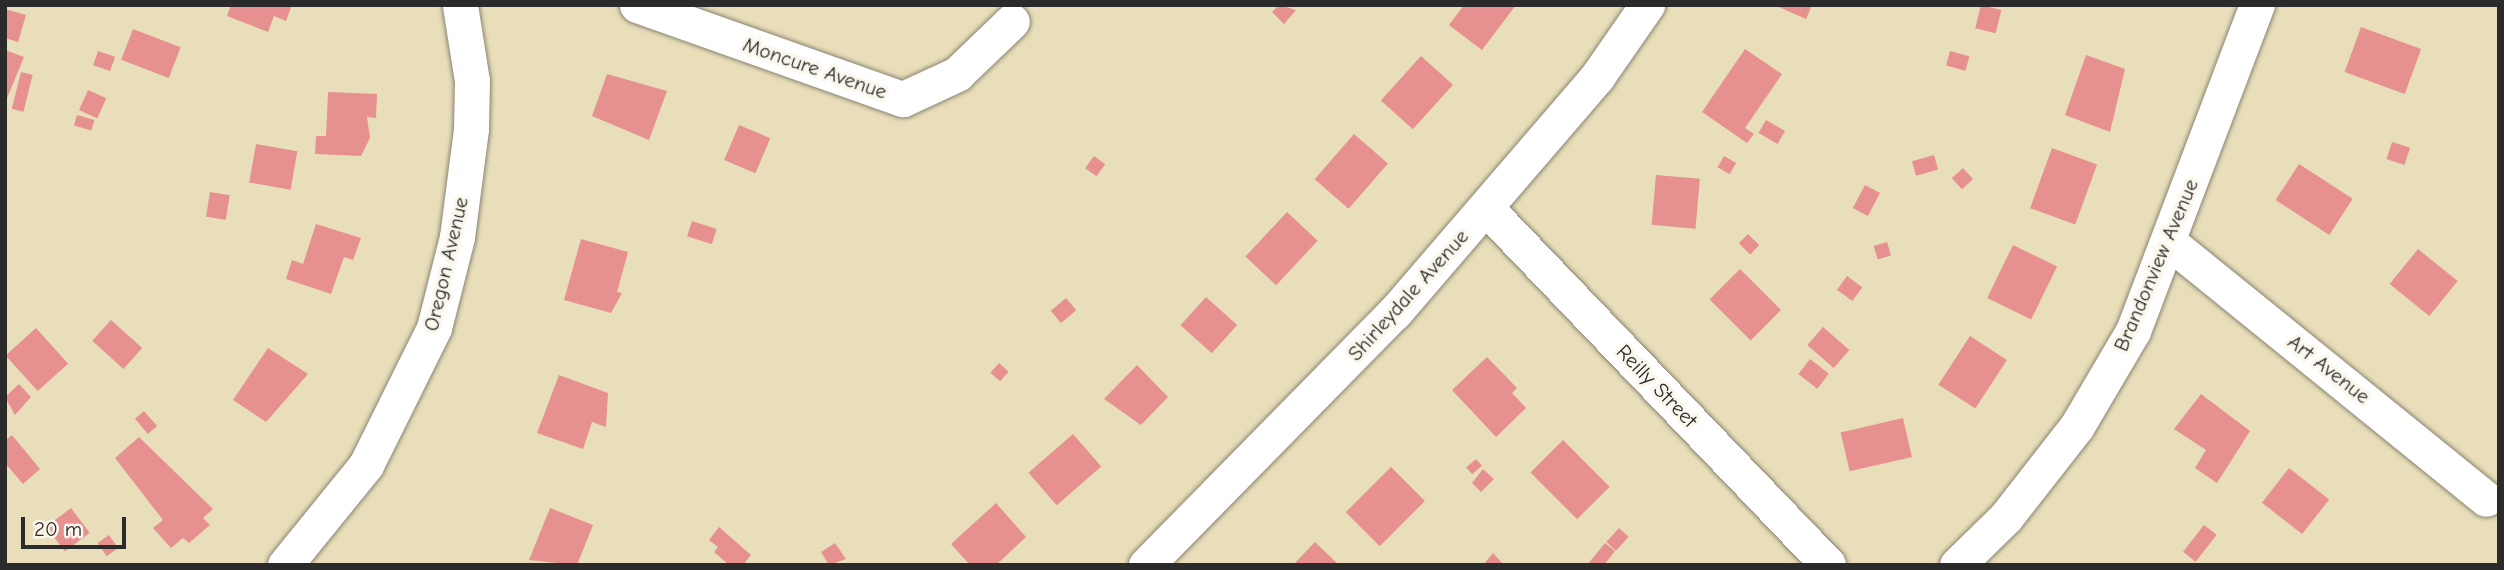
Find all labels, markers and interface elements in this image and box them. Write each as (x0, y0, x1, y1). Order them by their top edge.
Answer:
street label: Moncure Avenue (740, 32, 890, 104)
street label: Brandonview Avenue (2108, 175, 2204, 355)
street label: Oregon Avenue (418, 195, 474, 333)
street label: Shirleydale Avenue (1342, 224, 1474, 366)
street label: Art Avenue (2283, 329, 2375, 409)
street label: Reilly Street (1611, 339, 1703, 433)
scale bar (24, 504, 130, 548)
text: 20 m (34, 517, 82, 541)

